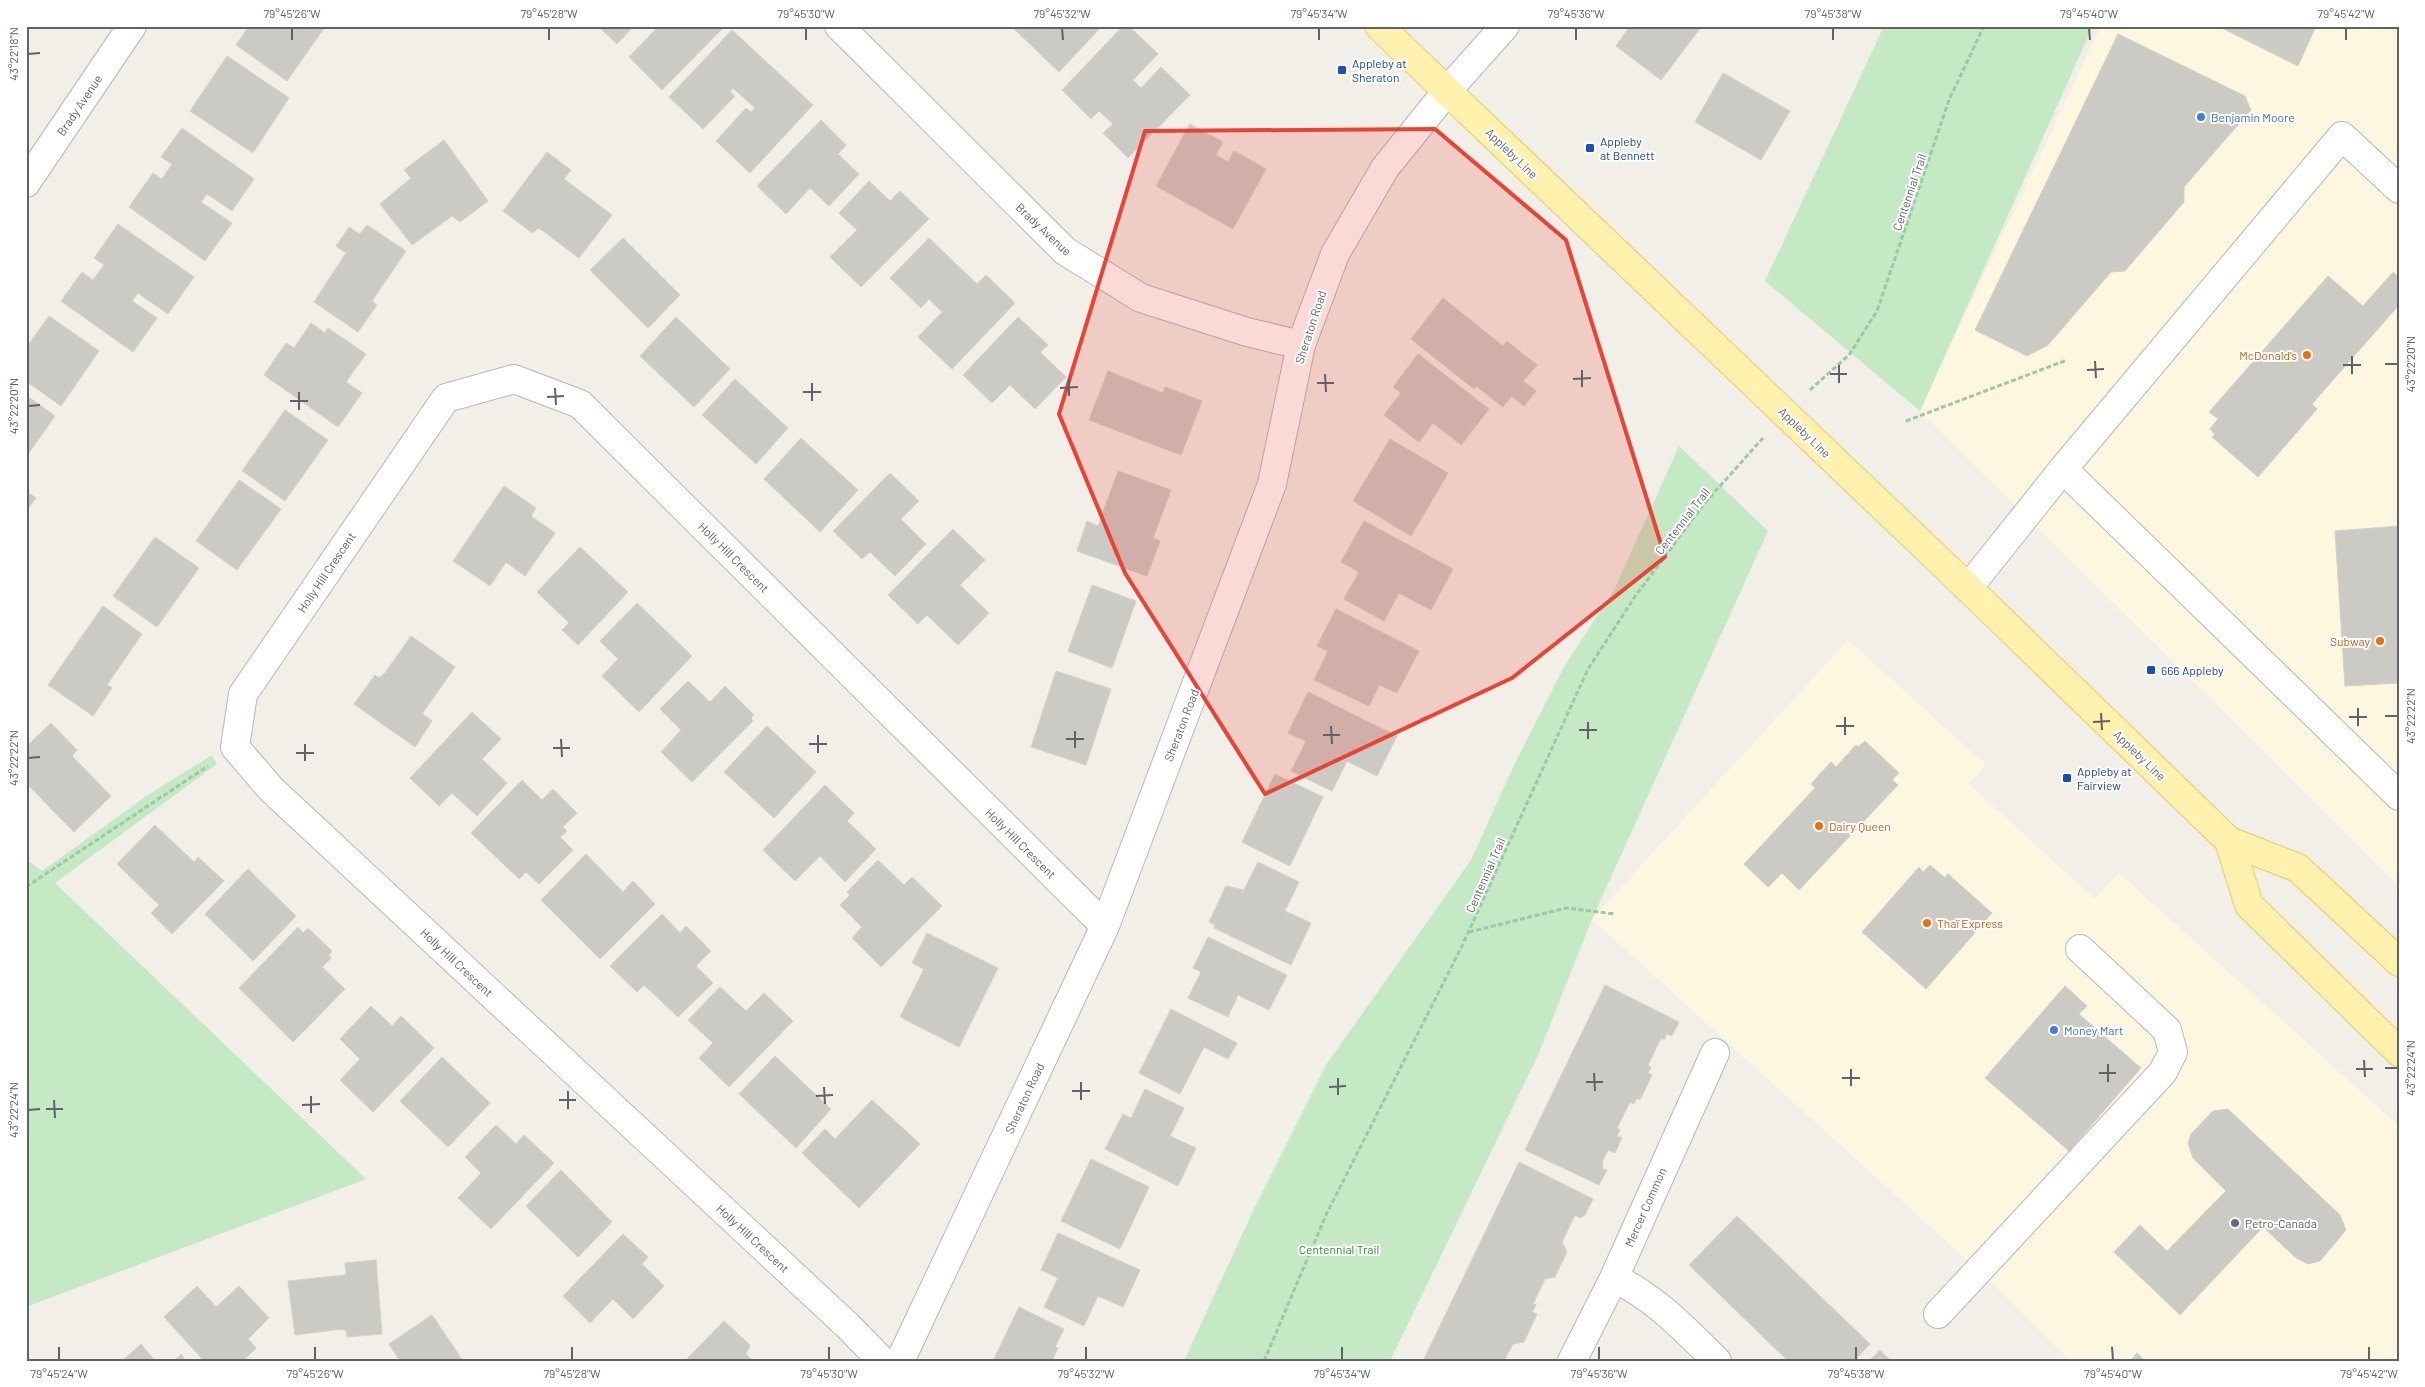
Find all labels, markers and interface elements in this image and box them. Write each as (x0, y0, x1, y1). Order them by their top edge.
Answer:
text: 79°45'26"W (263, 6, 321, 20)
text: 79°45'28"W (520, 6, 578, 20)
text: 79°45'30"W (777, 6, 835, 20)
text: 79°45'32"W (1033, 6, 1091, 20)
text: 79°45'34"W (1290, 6, 1348, 20)
text: 79°45'36"W (1548, 6, 1605, 20)
text: 79°45'38"W (1805, 6, 1862, 20)
text: 79°45'40"W (2060, 6, 2118, 20)
text: 79°45'42"W (2317, 6, 2375, 20)
text: 43°22'18"N (6, 27, 20, 81)
place label: Appleby at Sheraton (1352, 56, 1407, 84)
marker: Appleby at Sheraton (1336, 64, 1348, 76)
street label: Brady Avenue (53, 72, 105, 138)
place label: Benjamin Moore (2211, 110, 2295, 124)
marker: Benjamin Moore (2195, 111, 2207, 123)
street label: Appleby Line (1483, 125, 1541, 181)
place label: Appleby at Bennett (1600, 134, 1655, 162)
marker: Appleby at Bennett (1584, 142, 1596, 154)
street label: Centennial Trail (1889, 152, 1929, 232)
street label: Brady Avenue (1013, 200, 1075, 258)
street label: Sheraton Road (1292, 289, 1328, 365)
text: 43°22'20"N (2403, 336, 2417, 392)
place label: McDonald's (2239, 348, 2297, 362)
marker: McDonald's (2301, 349, 2313, 361)
text: 43°22'20"N (6, 378, 20, 434)
street label: Appleby Line (1776, 404, 1834, 460)
street label: Centennial Trail (1652, 485, 1712, 557)
street label: Holly Hill Crescent (696, 519, 772, 595)
street label: Holly Hill Crescent (294, 529, 358, 615)
place label: Subway (2330, 634, 2370, 648)
marker: Subway (2374, 635, 2386, 647)
place label: 666 Appleby (2161, 663, 2224, 677)
marker: 666 Appleby (2145, 664, 2157, 676)
street label: Sheraton Road (1161, 687, 1201, 763)
text: 43°22'22"N (2403, 688, 2417, 744)
street label: Appleby Line (2111, 727, 2169, 783)
text: 43°22'22"N (6, 730, 20, 786)
place label: Appleby at Fairview (2077, 764, 2132, 792)
marker: Appleby at Fairview (2061, 772, 2073, 784)
street label: Holly Hill Crescent (983, 805, 1059, 881)
place label: Dairy Queen (1829, 819, 1891, 833)
marker: Dairy Queen (1813, 820, 1825, 832)
street label: Centennial Trail (1462, 835, 1508, 915)
place label: Thaï Express (1937, 916, 2003, 930)
marker: Thaï Express (1921, 917, 1933, 929)
street label: Holly Hill Crescent (418, 925, 496, 999)
place label: Money Mart (2064, 1023, 2123, 1037)
marker: Money Mart (2048, 1024, 2060, 1036)
text: 43°22'24"N (2403, 1040, 2417, 1096)
street label: Sheraton Road (1002, 1060, 1046, 1136)
text: 43°22'24"N (6, 1082, 20, 1138)
street label: Mercer Common (1621, 1165, 1669, 1249)
street label: Holly Hill Crescent (714, 1201, 792, 1275)
place label: Petro-Canada (2245, 1216, 2317, 1230)
marker: Petro-Canada (2229, 1217, 2241, 1229)
park label: Centennial Trail (1299, 1242, 1379, 1256)
text: 79°45'24"W (30, 1366, 88, 1380)
text: 79°45'26"W (286, 1366, 344, 1380)
text: 79°45'28"W (543, 1366, 601, 1380)
text: 79°45'30"W (800, 1366, 858, 1380)
text: 79°45'32"W (1057, 1366, 1115, 1380)
text: 79°45'34"W (1313, 1366, 1371, 1380)
text: 79°45'36"W (1571, 1366, 1628, 1380)
text: 79°45'38"W (1828, 1366, 1885, 1380)
text: 79°45'40"W (2084, 1366, 2142, 1380)
text: 79°45'42"W (2340, 1366, 2398, 1380)

